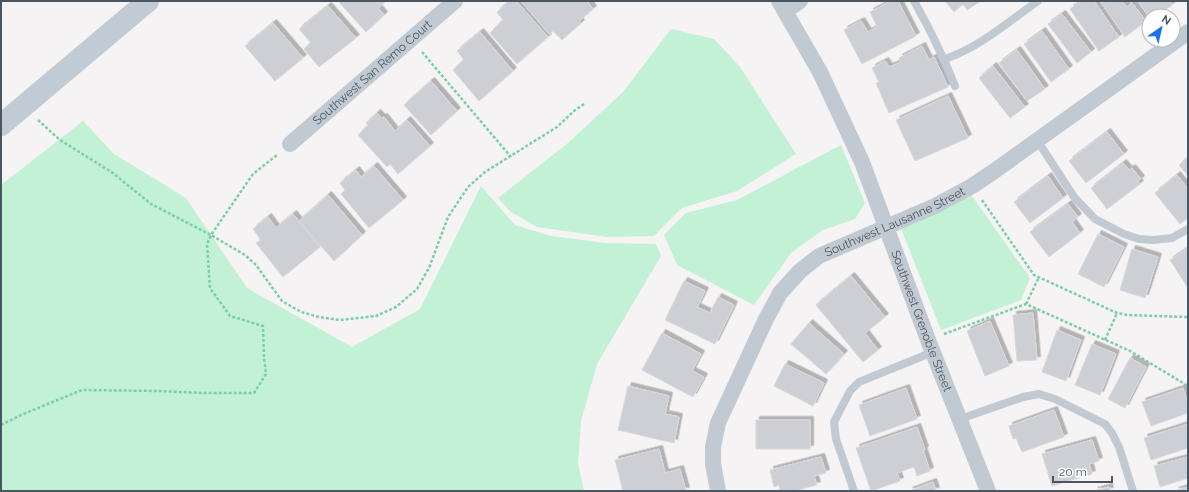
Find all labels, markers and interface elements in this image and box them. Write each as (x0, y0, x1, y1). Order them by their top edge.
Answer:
north arrow (1141, 8, 1181, 48)
text: N (1159, 12, 1173, 28)
street label: Southwest San Remo Court (310, 17, 435, 128)
street label: Southwest Lausanne Street (822, 184, 967, 260)
street label: Southwest Grenoble Street (888, 248, 955, 394)
scale bar (1053, 458, 1112, 484)
text: 20 m (1059, 465, 1087, 479)

